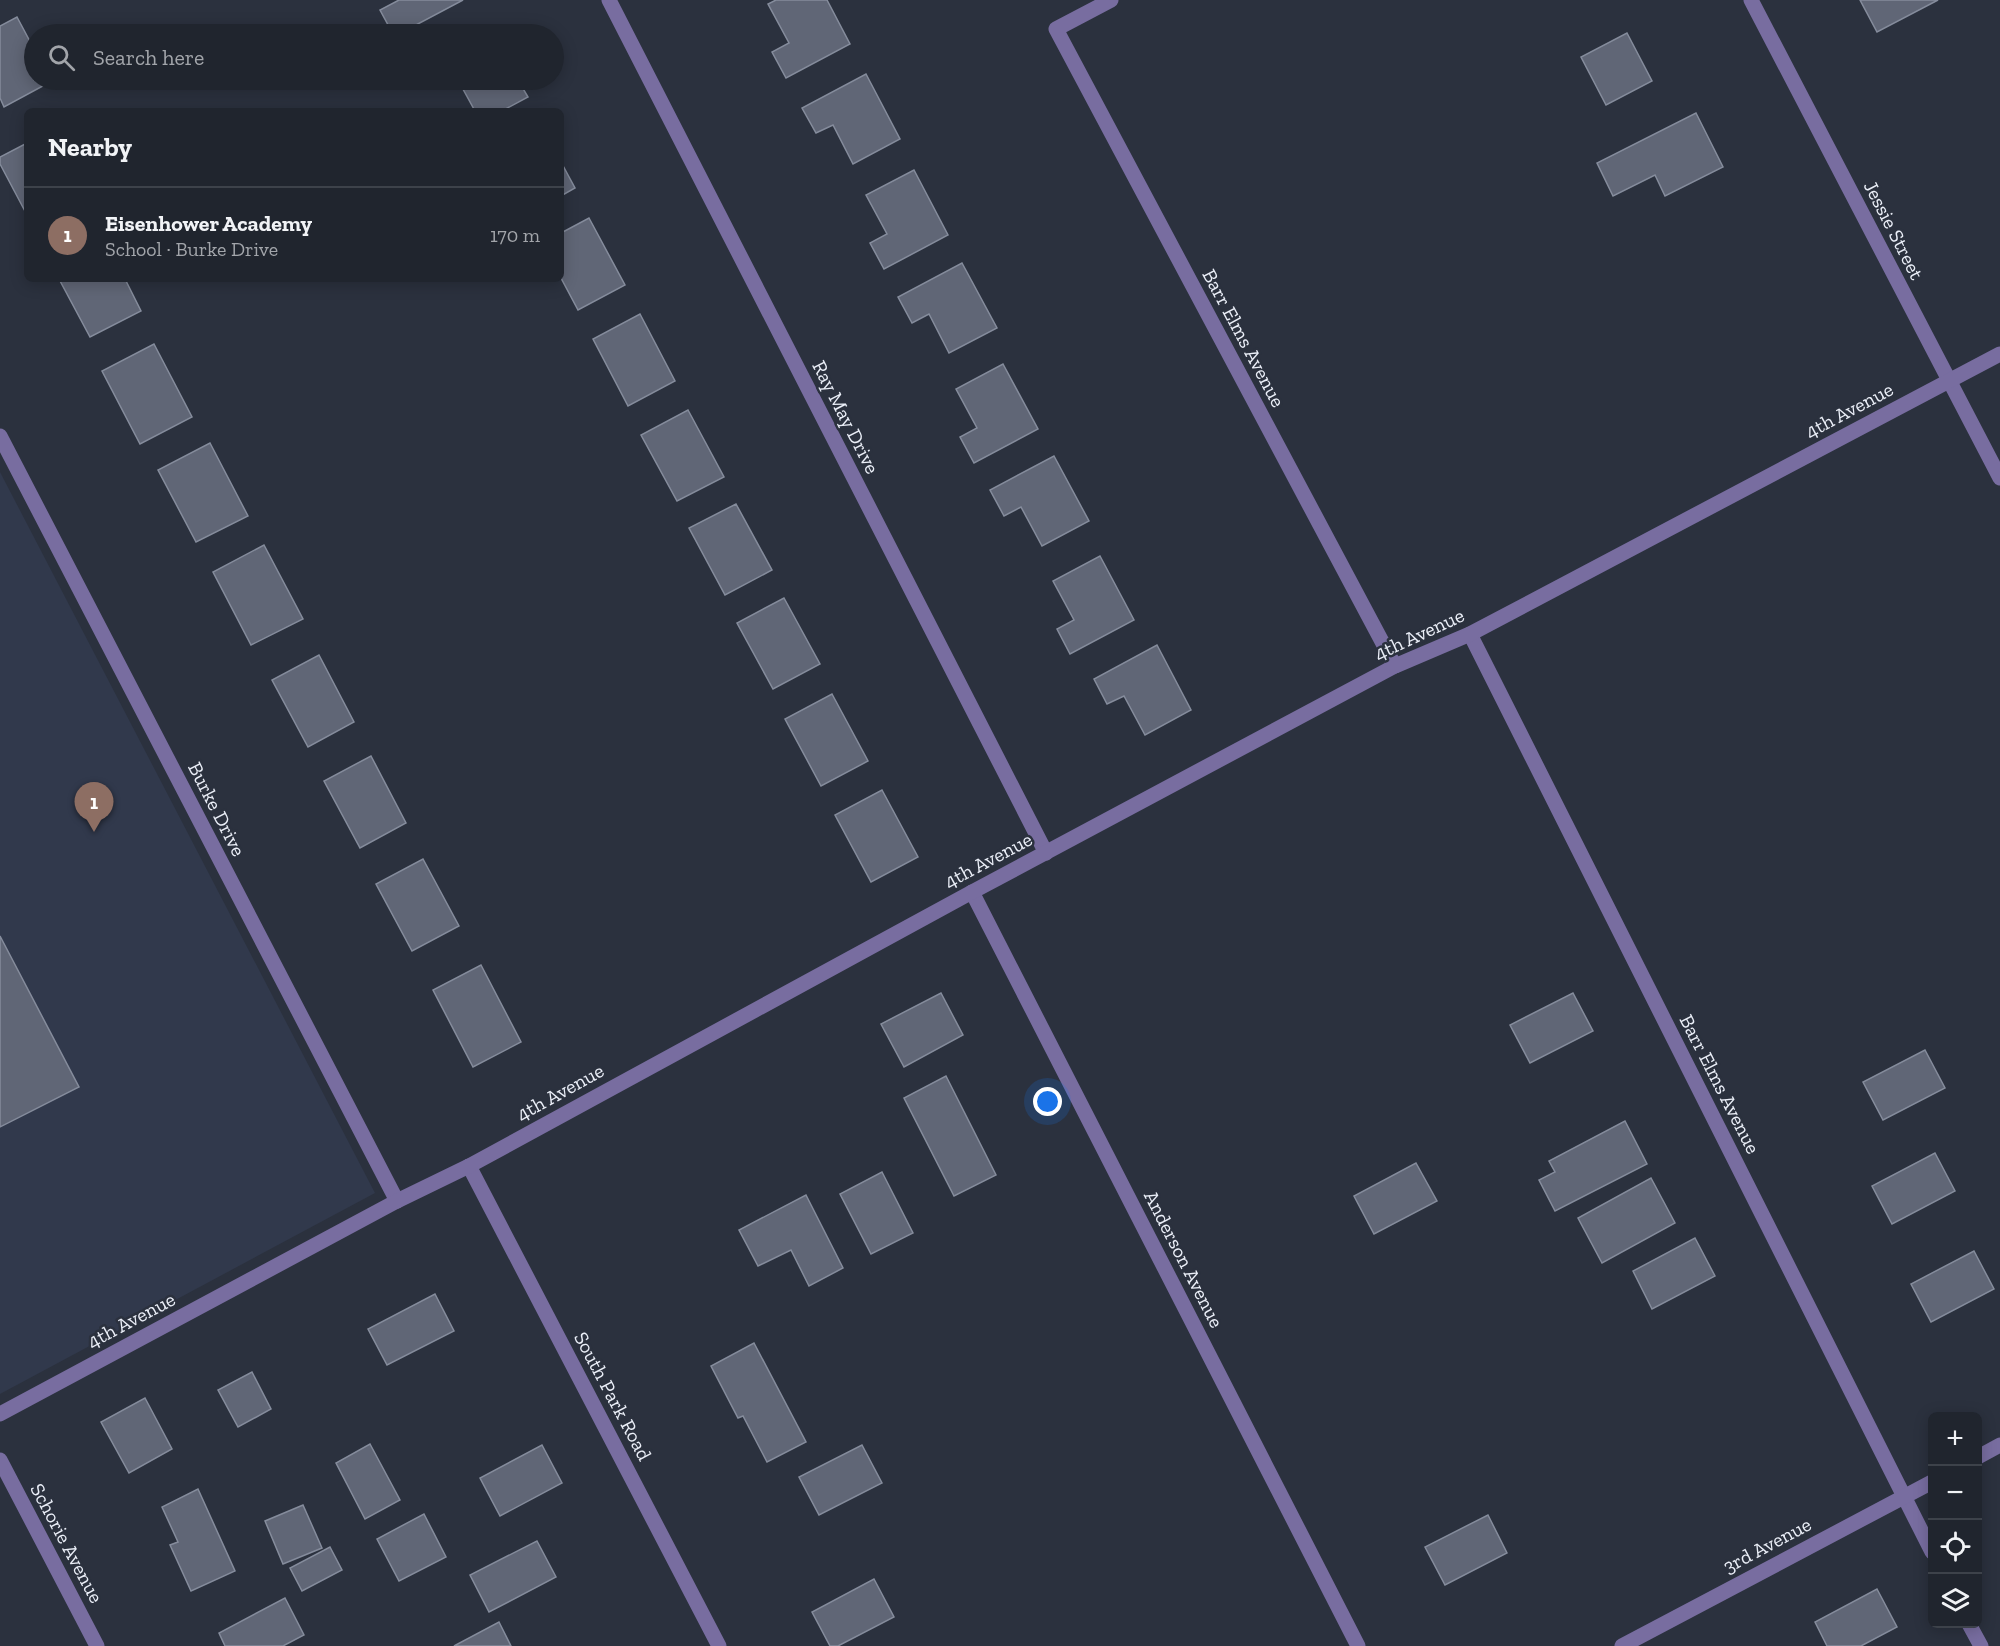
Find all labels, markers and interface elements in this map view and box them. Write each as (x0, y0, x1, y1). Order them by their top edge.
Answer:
search box (24, 24, 564, 90)
icon: search (45, 41, 78, 74)
text: Search here (93, 44, 204, 71)
text: Nearby (48, 131, 132, 163)
street label: Jessie Street (1859, 177, 1929, 284)
text: Eisenhower Academy (105, 210, 312, 237)
text: 1 (63, 223, 72, 247)
text: 170 m (490, 223, 540, 247)
text: School · Burke Drive (105, 237, 278, 261)
street label: Barr Elms Avenue (1197, 265, 1291, 411)
street label: Ray May Drive (807, 356, 885, 478)
street label: 4th Avenue (1801, 377, 1897, 443)
street label: 4th Avenue (1370, 603, 1468, 665)
street label: Burke Drive (183, 758, 251, 860)
pin: 1 (74, 782, 113, 832)
street label: 4th Avenue (940, 827, 1036, 893)
street label: Barr Elms Avenue (1675, 1010, 1765, 1158)
street label: 4th Avenue (512, 1058, 608, 1126)
your location (1033, 1087, 1062, 1116)
street label: Anderson Avenue (1139, 1186, 1229, 1332)
street label: 4th Avenue (83, 1287, 179, 1353)
street label: South Park Road (569, 1328, 657, 1464)
map controls (1928, 1412, 1982, 1628)
button: + (1928, 1412, 1982, 1466)
button: − (1928, 1466, 1982, 1520)
street label: Schorie Avenue (25, 1479, 109, 1607)
street label: 3rd Avenue (1719, 1512, 1815, 1578)
button: locate (1928, 1520, 1982, 1574)
button: layers (1928, 1574, 1982, 1628)

